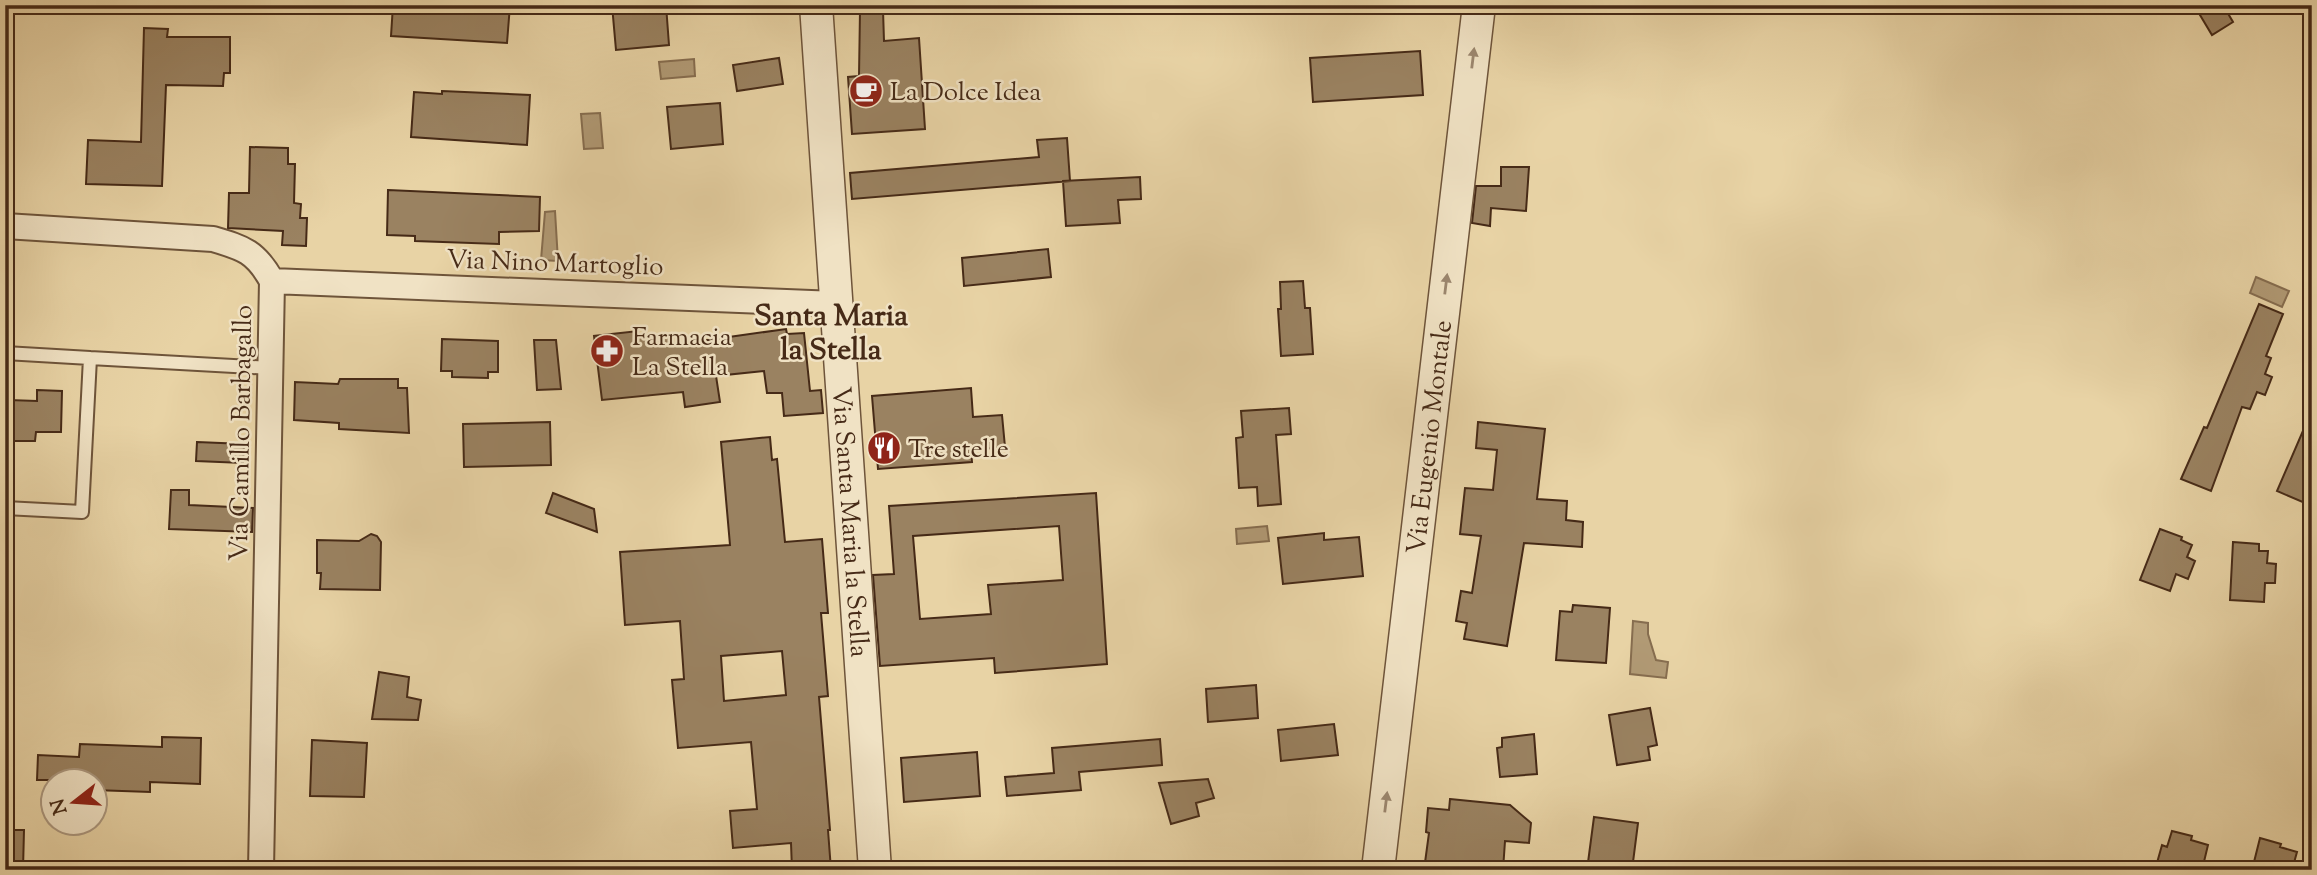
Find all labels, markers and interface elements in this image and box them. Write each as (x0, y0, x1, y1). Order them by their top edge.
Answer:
one-way arrow (1467, 47, 1478, 69)
cafe icon: La Dolce Idea (847, 72, 885, 110)
place label: La Dolce Idea (890, 75, 1041, 112)
street label: Via Nino Martoglio (446, 242, 664, 287)
one-way arrow (1440, 273, 1451, 295)
district label: Santa Maria la Stella (754, 296, 908, 373)
street label: Via Camillo Barbagallo (222, 305, 263, 562)
street label: Via Eugenio Montale (1399, 318, 1463, 556)
place label: Farmacia La Stella (632, 320, 732, 387)
pharmacy icon: Farmacia La Stella (588, 332, 626, 370)
street label: Via Santa Maria la Stella (821, 385, 876, 659)
restaurant icon: Tre stelle (865, 429, 903, 467)
place label: Tre stelle (908, 432, 1009, 469)
north arrow (38, 766, 108, 836)
one-way arrow (1380, 791, 1391, 813)
text: N (45, 795, 75, 817)

